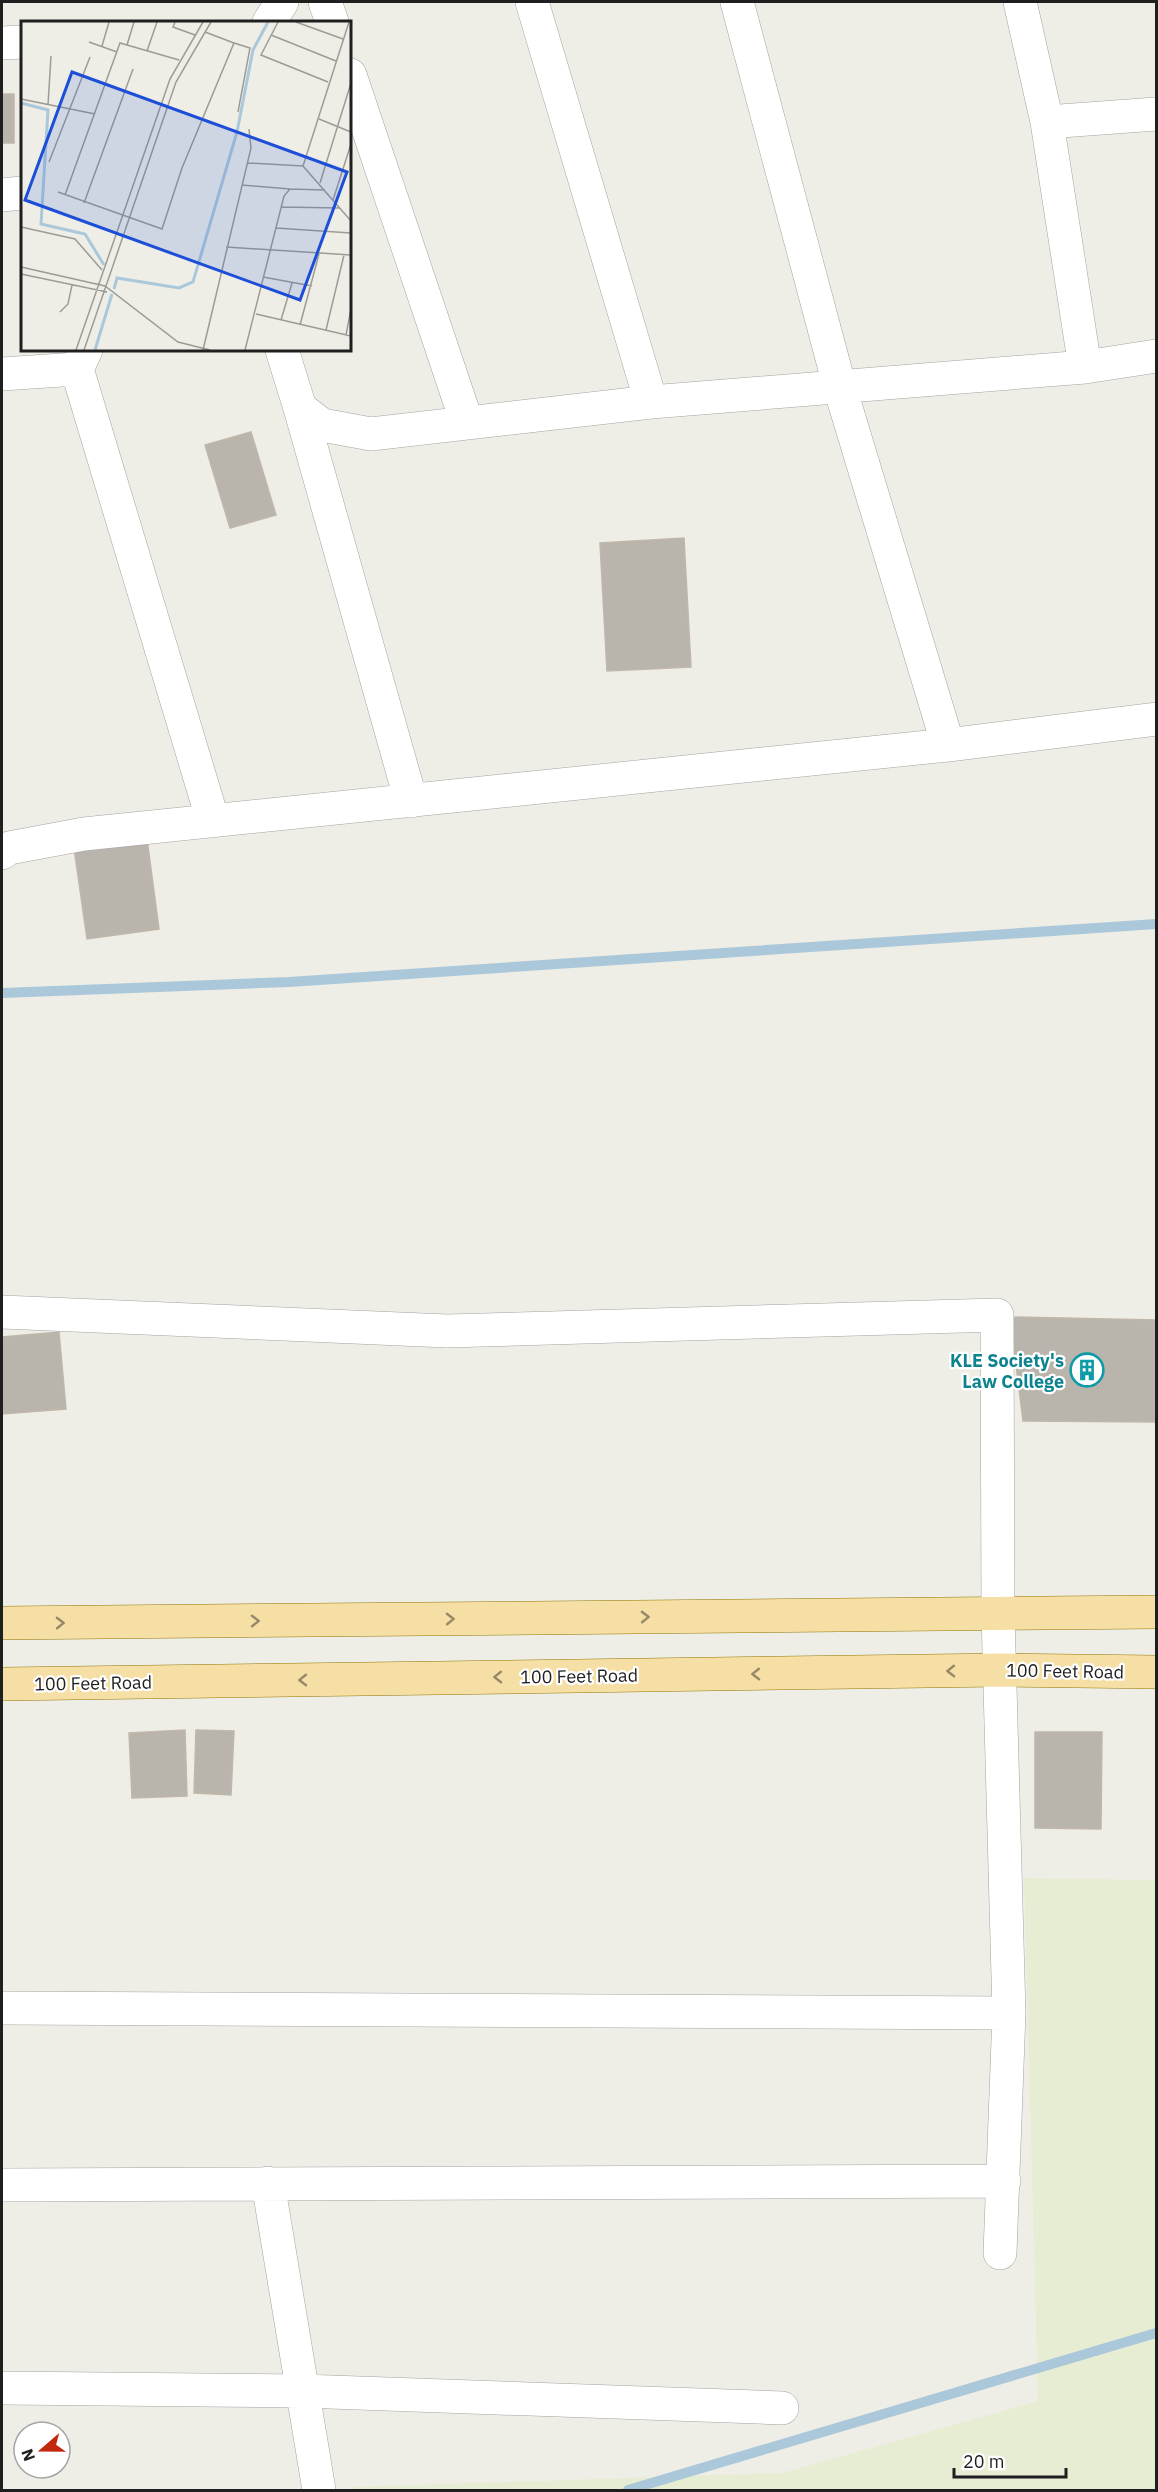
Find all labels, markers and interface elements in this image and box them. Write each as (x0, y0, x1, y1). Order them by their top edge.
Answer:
inset map (21, 21, 351, 351)
place label: KLE Society's Law College (950, 1349, 1064, 1393)
building icon: KLE Society's Law College (1069, 1352, 1105, 1388)
one-way arrow (640, 1611, 649, 1623)
one-way arrow (445, 1613, 454, 1625)
one-way arrow (250, 1615, 259, 1627)
one-way arrow (55, 1617, 64, 1629)
street label: 100 Feet Road (1006, 1658, 1124, 1684)
street label: 100 Feet Road (520, 1663, 638, 1689)
one-way arrow (947, 1665, 956, 1677)
one-way arrow (752, 1668, 761, 1680)
street label: 100 Feet Road (34, 1670, 152, 1696)
one-way arrow (494, 1671, 503, 1683)
one-way arrow (299, 1674, 308, 1686)
north arrow (12, 2420, 72, 2480)
scale bar (954, 2441, 1066, 2479)
text: N (17, 2446, 39, 2464)
text: 20 m (963, 2450, 1005, 2473)

